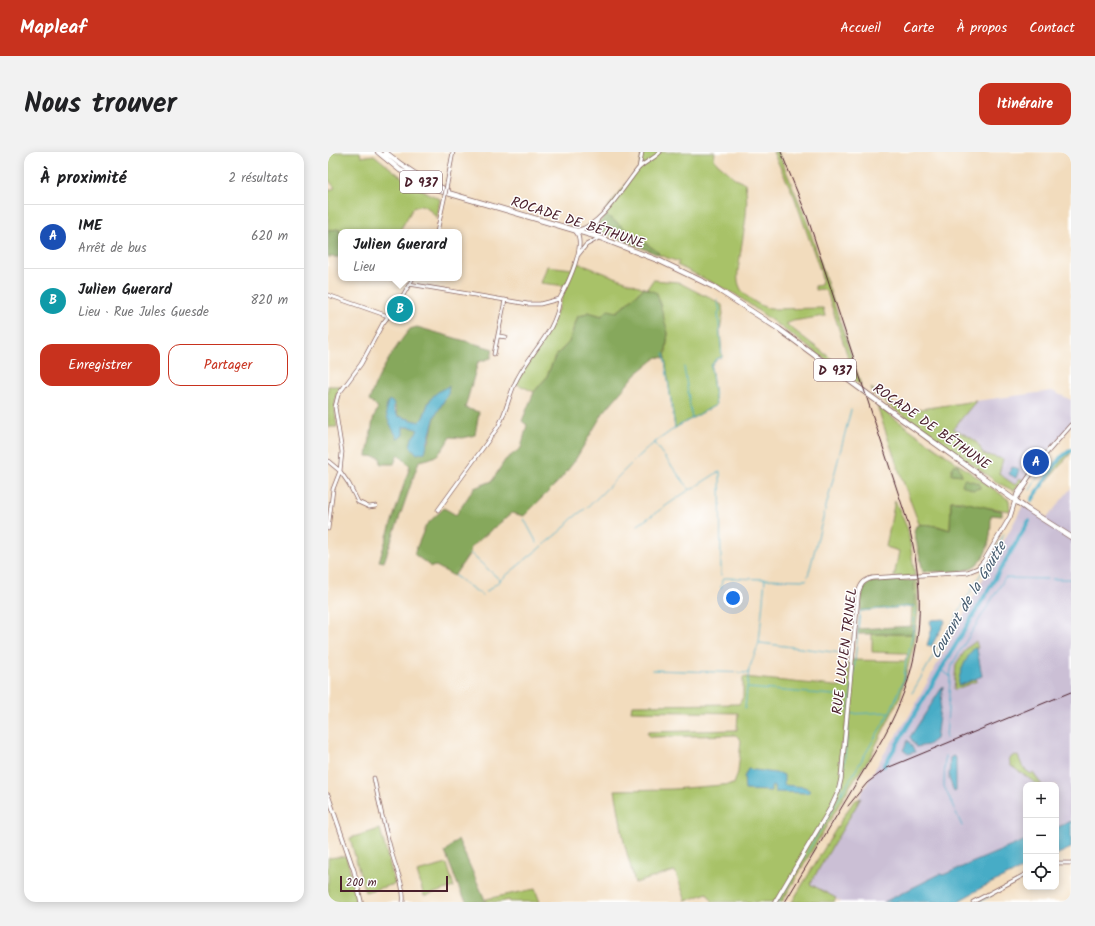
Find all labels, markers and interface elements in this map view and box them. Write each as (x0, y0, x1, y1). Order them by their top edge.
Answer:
text: Mapleaf (20, 13, 87, 43)
text: Accueil (840, 17, 881, 39)
text: Carte (903, 17, 934, 39)
text: À propos (956, 17, 1007, 39)
text: Contact (1029, 17, 1075, 39)
text: Nous trouver (24, 82, 177, 127)
button: Itinéraire (979, 83, 1071, 125)
text: À proximité (40, 165, 127, 192)
text: 2 résultats (229, 168, 288, 189)
road number: D 937 (400, 171, 442, 193)
street label: ROCADE DE BÉTHUNE (508, 191, 648, 255)
text: IME (78, 214, 102, 238)
text: A (49, 226, 57, 247)
text: 620 m (251, 226, 288, 247)
popup (338, 229, 462, 281)
text: Julien Guerard (353, 233, 447, 257)
text: Arrêt de bus (78, 238, 147, 259)
text: Lieu (353, 257, 375, 278)
text: Julien Guerard (78, 278, 172, 302)
text: B (49, 290, 57, 311)
text: 820 m (251, 290, 288, 311)
pin: B (387, 294, 413, 324)
text: Lieu · Rue Jules Guesde (78, 302, 209, 323)
button: Enregistrer (40, 344, 160, 386)
button: Partager (168, 344, 288, 386)
road number: D 937 (814, 359, 856, 381)
street label: ROCADE DE BÉTHUNE (868, 378, 995, 476)
pin: A (1023, 447, 1049, 477)
water label: Courant de la Goutte (924, 536, 1014, 664)
street label: RUE LUCIEN TRINEL (826, 586, 864, 716)
your location (723, 588, 743, 608)
map controls (1023, 782, 1059, 890)
button: + (1023, 782, 1059, 818)
button: − (1023, 818, 1059, 854)
button: locate (1023, 854, 1059, 890)
scale bar (340, 874, 448, 893)
text: 200 m (346, 874, 377, 892)

